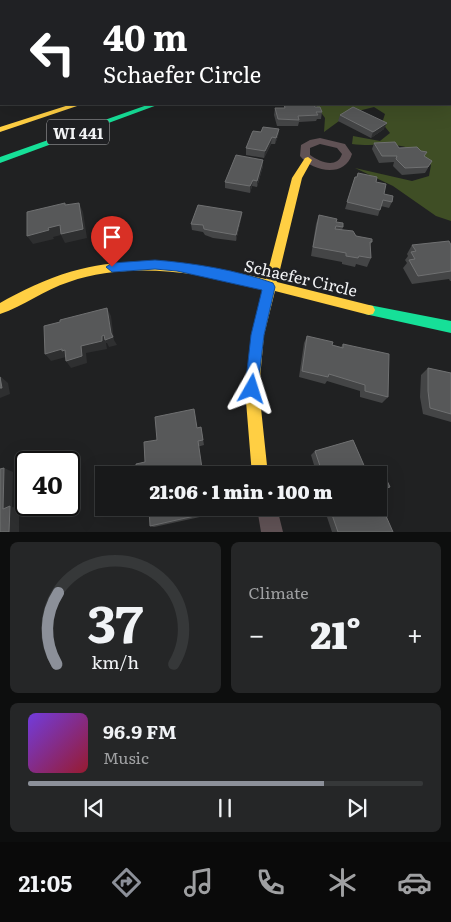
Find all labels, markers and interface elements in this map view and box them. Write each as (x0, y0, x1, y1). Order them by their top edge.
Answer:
text: 40 m (103, 10, 188, 62)
icon: left (20, 20, 85, 85)
text: Schaefer Circle (103, 57, 261, 90)
road number: WI 441 (47, 120, 109, 144)
pin (91, 216, 133, 267)
icon: arrive (98, 223, 126, 251)
street label: Schaefer Circle (242, 252, 360, 302)
position arrow (225, 362, 277, 414)
speed limit sign: 40 (15, 451, 80, 516)
text: 21:06 · 1 min · 100 m (149, 477, 333, 505)
text: Climate (249, 580, 309, 604)
text: 37 (87, 582, 143, 659)
text: 21° (310, 604, 361, 661)
text: − (249, 612, 265, 654)
text: + (407, 612, 423, 654)
text: km/h (91, 648, 139, 675)
text: 96.9 FM (103, 717, 177, 745)
text: Music (103, 745, 149, 769)
icon: previous (80, 794, 108, 822)
icon: pause (211, 794, 239, 822)
icon: next (343, 794, 371, 822)
icon: directions (109, 865, 144, 900)
icon: music (181, 865, 216, 900)
icon: phone (253, 865, 288, 900)
icon: climate (325, 865, 360, 900)
icon: car (397, 865, 432, 900)
text: 21:05 (19, 866, 72, 899)

